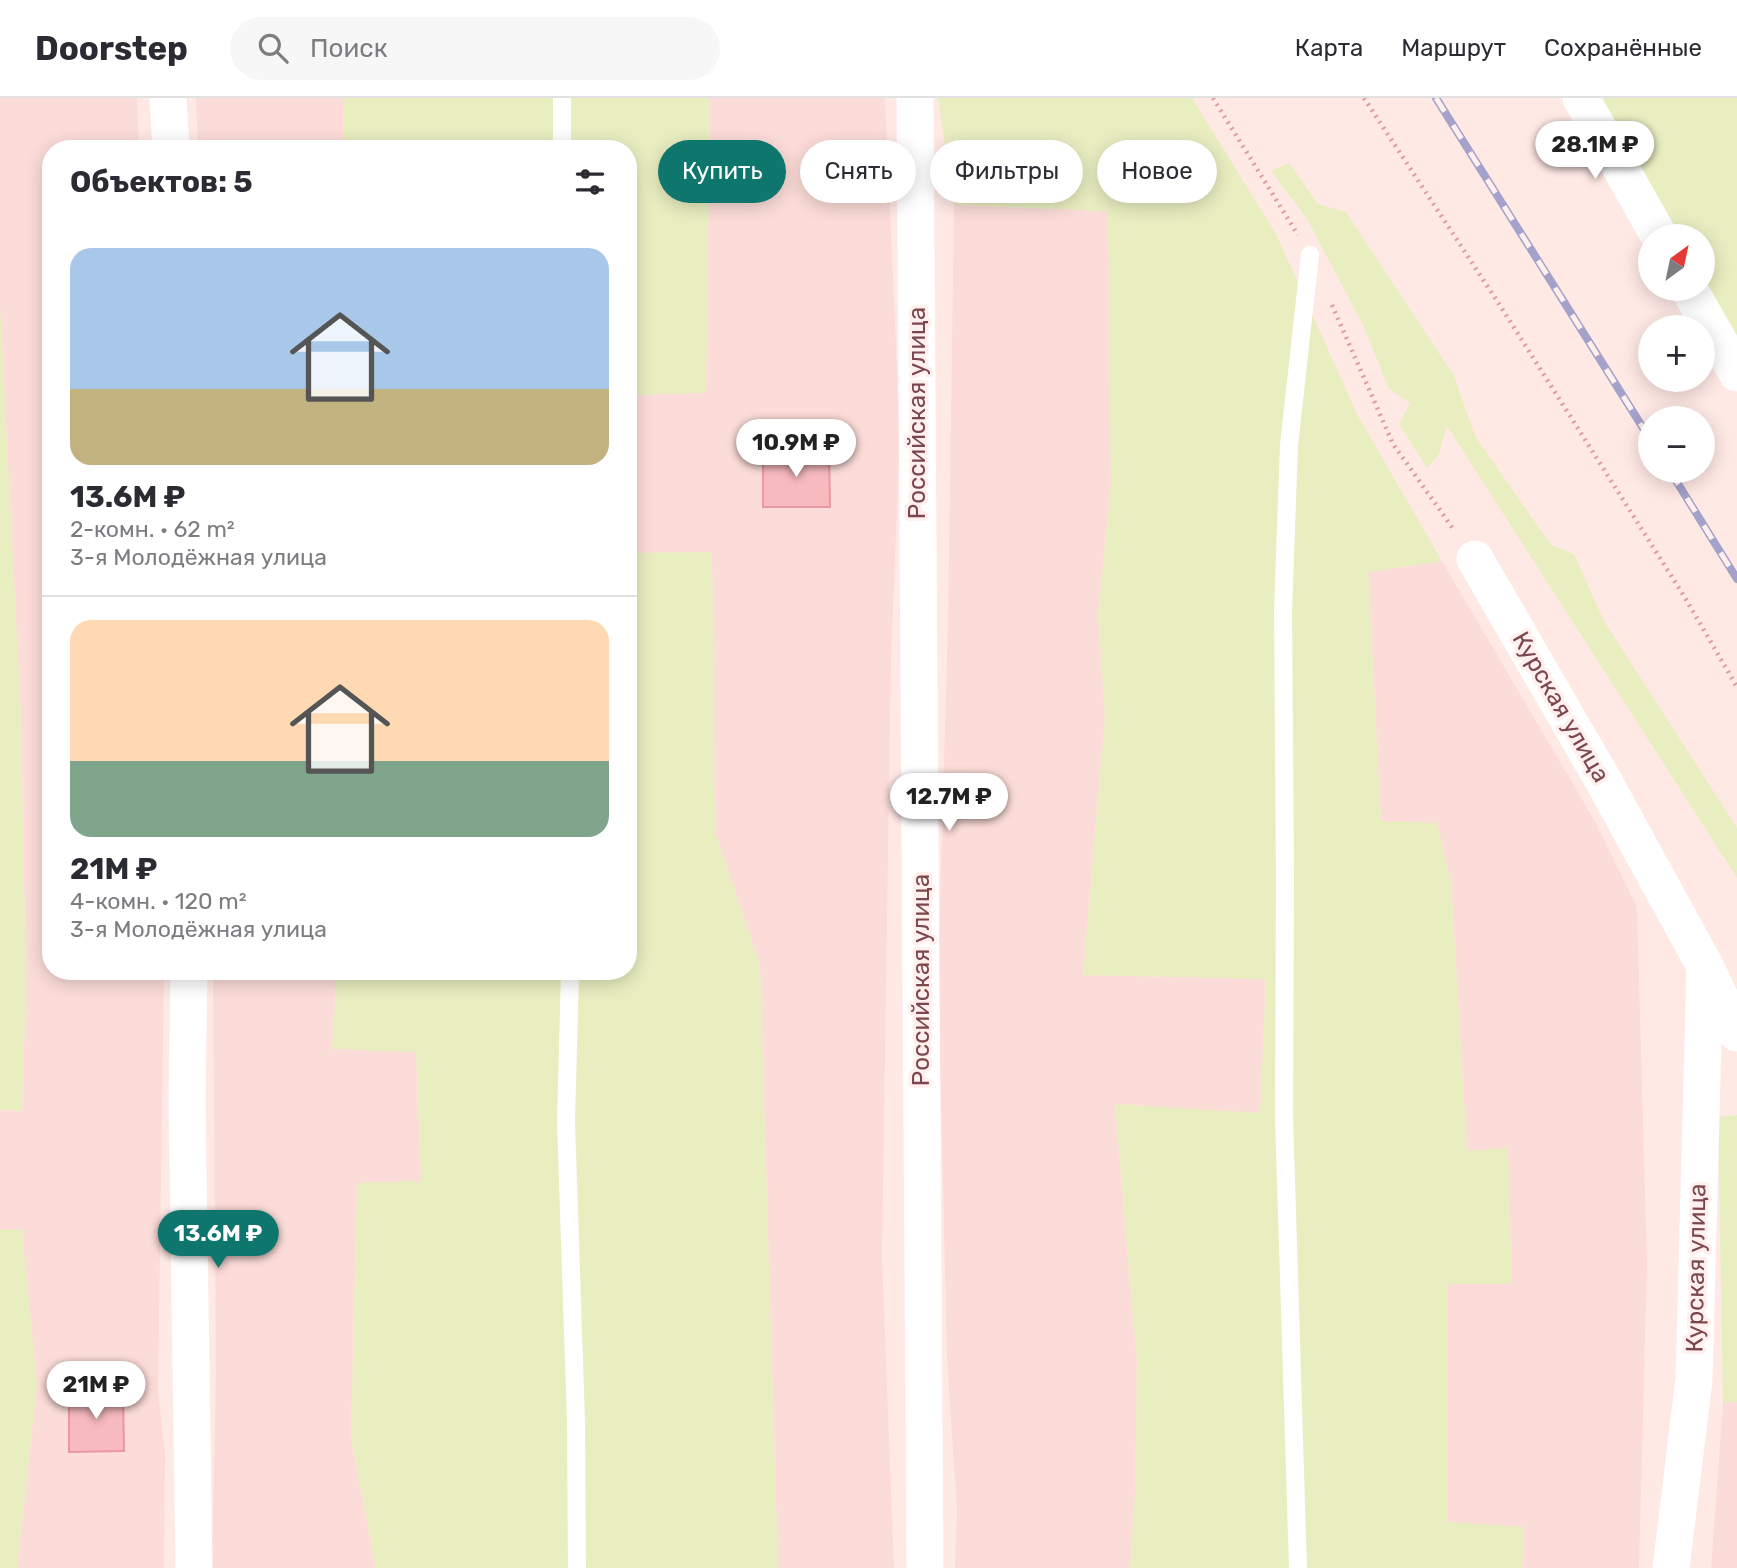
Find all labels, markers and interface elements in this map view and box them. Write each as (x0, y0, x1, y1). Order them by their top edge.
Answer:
search box (230, 17, 720, 80)
text: Doorstep (35, 29, 188, 68)
icon: search (254, 29, 292, 67)
text: Поиск (310, 33, 388, 64)
text: Карта (1295, 34, 1363, 62)
text: Маршрут (1401, 34, 1506, 62)
text: Сохранённые (1544, 34, 1702, 62)
pin: 28.1M ₽ (1530, 122, 1660, 181)
text: 28.1M ₽ (1551, 130, 1639, 158)
chip: Купить (658, 140, 786, 203)
chip: Снять (800, 140, 916, 203)
chip: Фильтры (930, 140, 1083, 203)
chip: Новое (1097, 140, 1217, 203)
icon: filters (571, 163, 609, 201)
text: Объектов: 5 (70, 164, 253, 200)
north arrow (1638, 224, 1715, 301)
map controls (1638, 224, 1715, 483)
icon: home (277, 294, 403, 420)
street label: Российская улица (903, 307, 931, 519)
button: + (1638, 315, 1715, 392)
button: − (1638, 406, 1715, 483)
pin: 10.9M ₽ (731, 420, 861, 479)
text: 10.9M ₽ (752, 428, 840, 456)
text: 13.6M ₽ (70, 479, 185, 515)
text: 2-комн. · 62 m² (70, 515, 235, 543)
text: 3-я Молодёжная улица (70, 543, 327, 571)
street label: Курская улица (1507, 627, 1615, 787)
icon: home (277, 666, 403, 792)
pin: 12.7M ₽ (884, 774, 1014, 833)
text: 12.7M ₽ (906, 782, 992, 810)
text: 21M ₽ (70, 851, 157, 887)
street label: Российская улица (907, 874, 935, 1086)
text: 4-комн. · 120 m² (70, 887, 247, 915)
text: 3-я Молодёжная улица (70, 915, 327, 943)
street label: Курская улица (1681, 1183, 1711, 1353)
pin: 13.6M ₽ (153, 1210, 283, 1270)
text: 13.6M ₽ (174, 1219, 262, 1247)
pin: 21M ₽ (47, 1362, 145, 1421)
text: 21M ₽ (63, 1370, 129, 1398)

